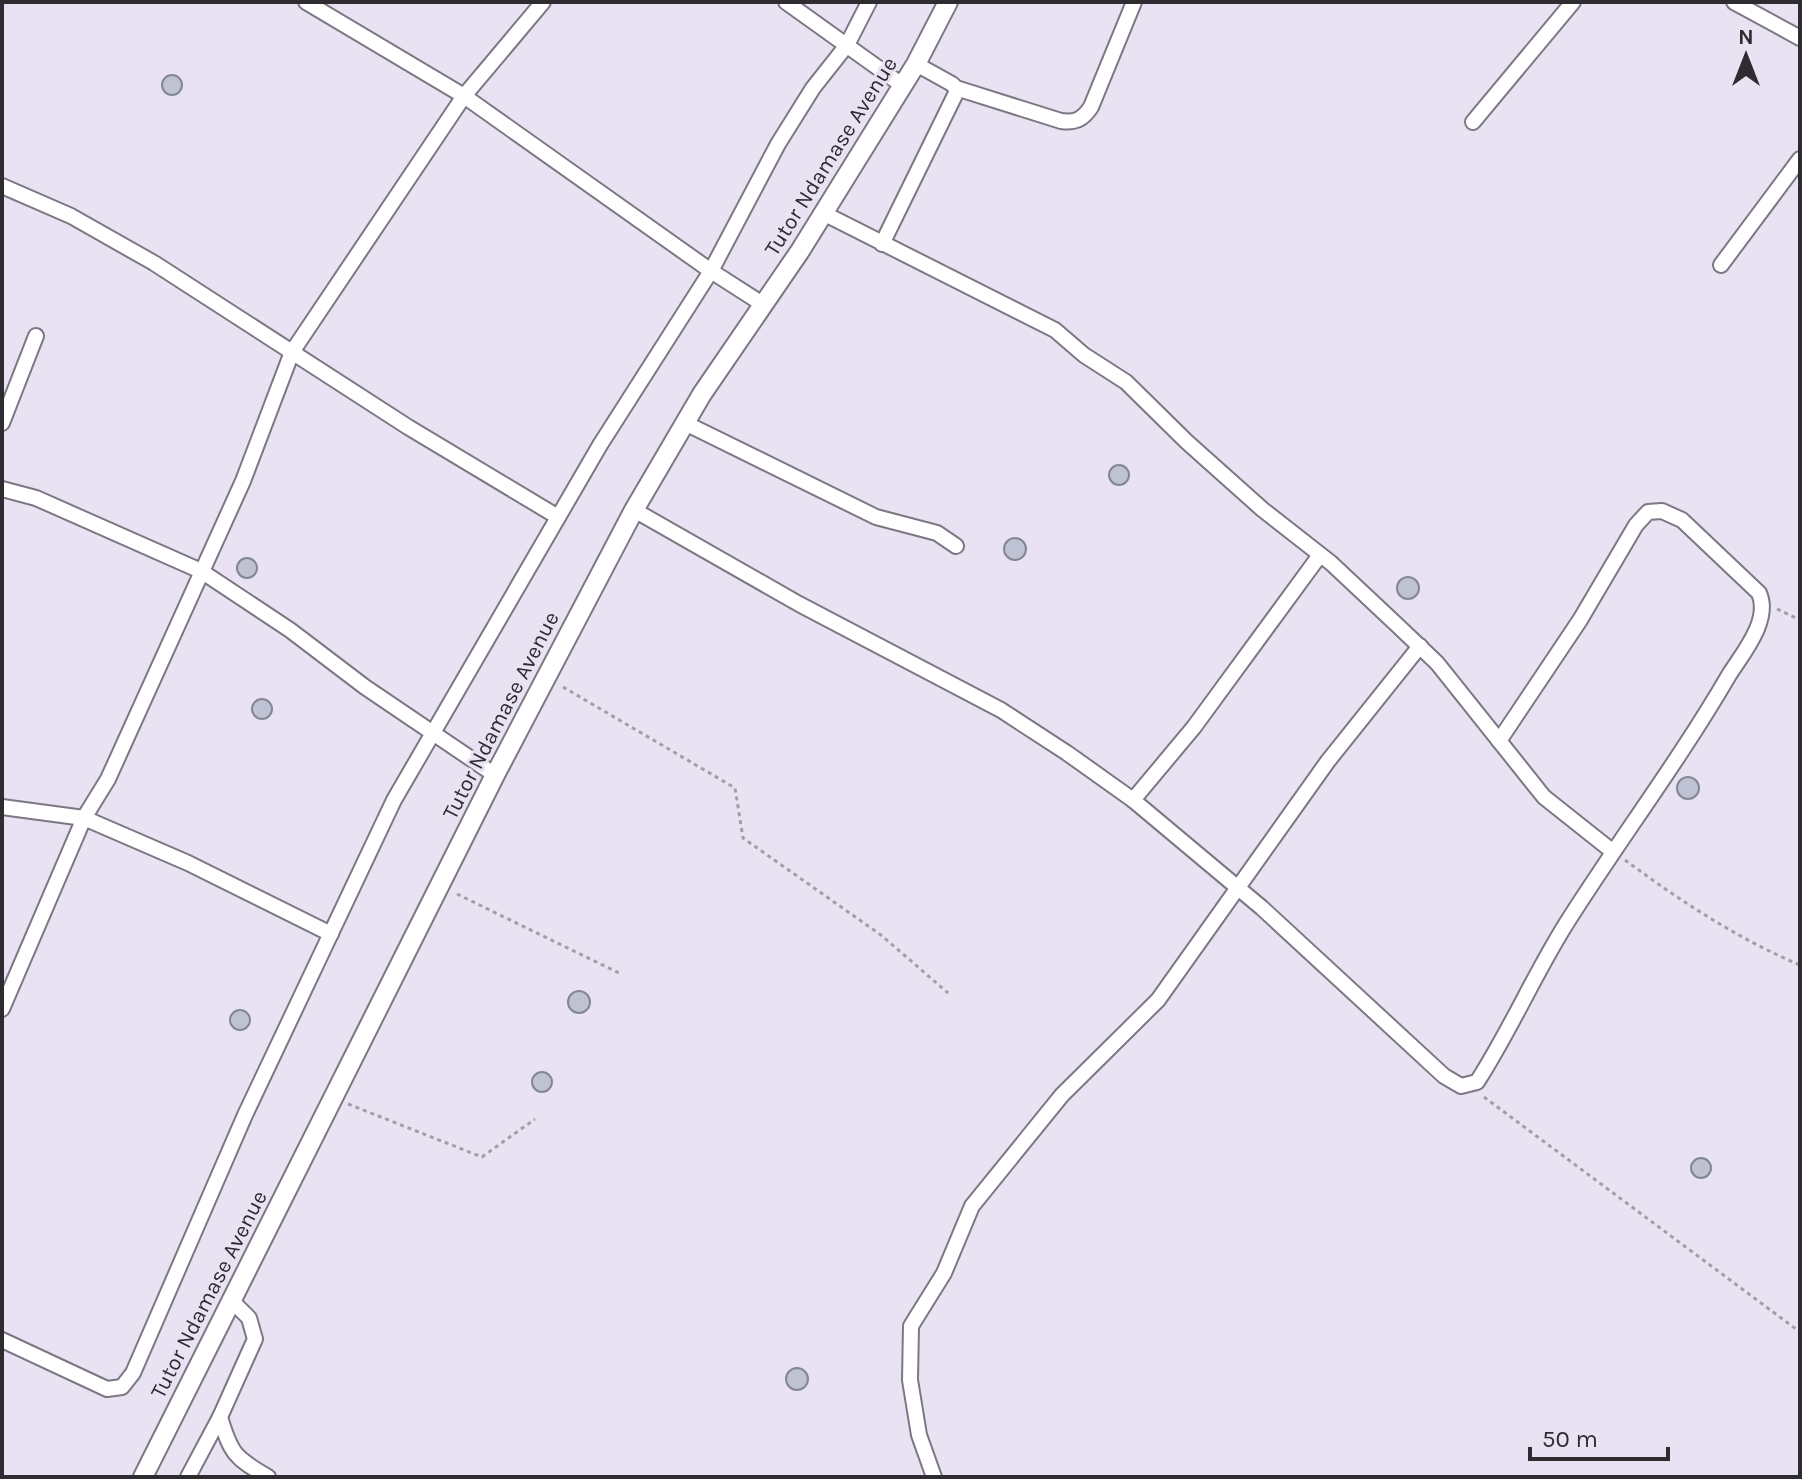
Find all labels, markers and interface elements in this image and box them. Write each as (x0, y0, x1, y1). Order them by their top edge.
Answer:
north arrow (1706, 16, 1786, 96)
text: N (1738, 24, 1754, 50)
street label: Tutor Ndamase Avenue (759, 52, 903, 261)
street label: Tutor Ndamase Avenue (437, 607, 565, 824)
street label: Tutor Ndamase Avenue (145, 1186, 273, 1403)
scale bar (1530, 1411, 1668, 1461)
text: 50 m (1542, 1425, 1598, 1453)

